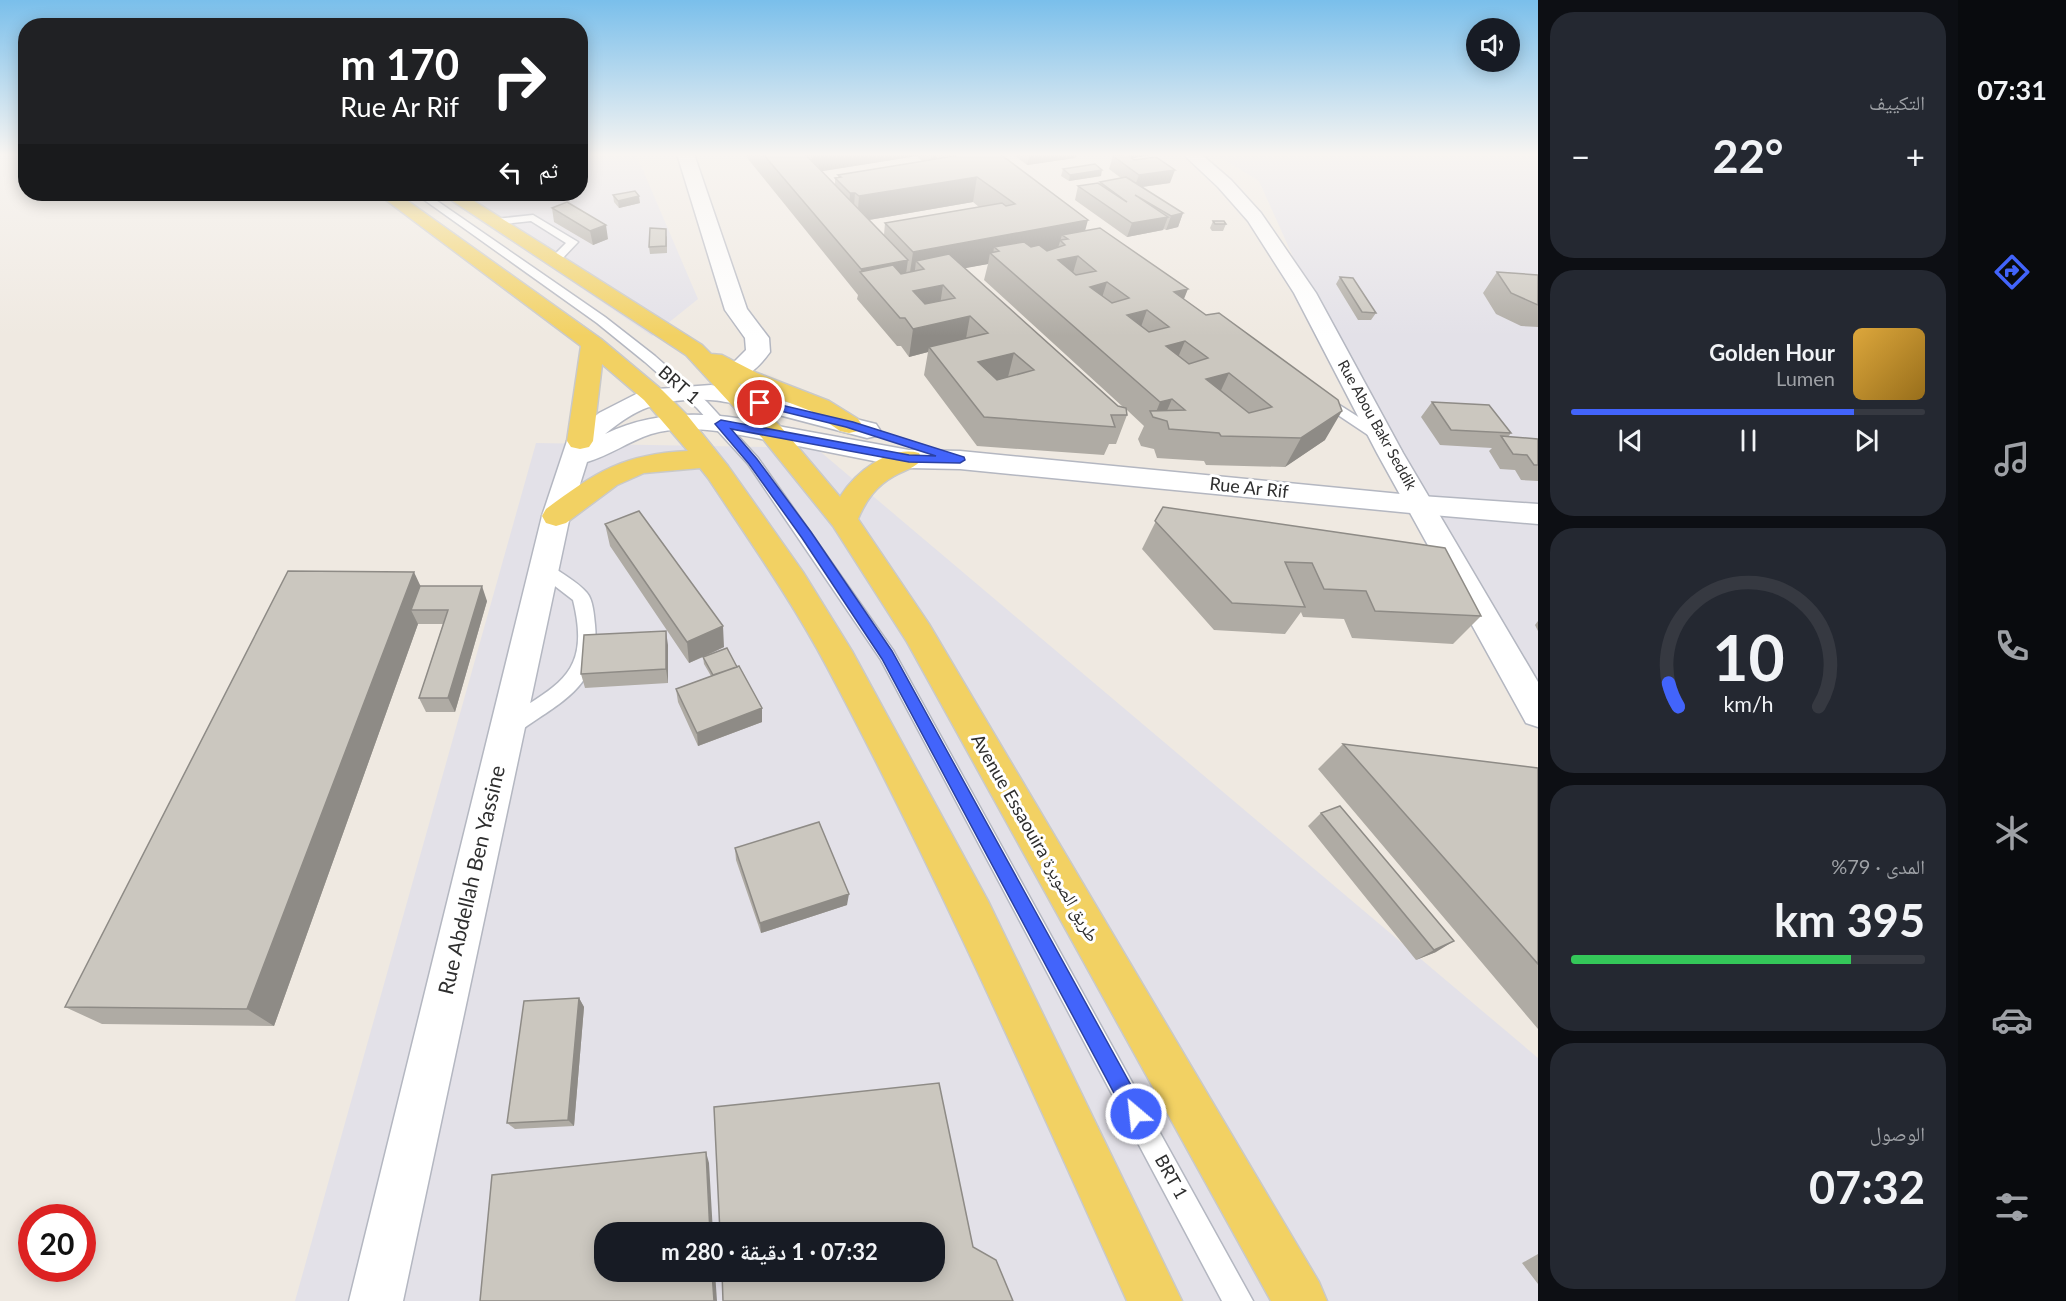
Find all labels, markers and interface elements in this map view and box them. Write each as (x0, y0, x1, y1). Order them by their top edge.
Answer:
map controls (1466, 18, 1520, 72)
button: sound (1466, 18, 1520, 72)
text: 170 m (341, 39, 459, 89)
icon: right (480, 42, 558, 120)
text: 07:31 (1977, 73, 2047, 106)
text: Rue Ar Rif (340, 90, 459, 123)
text: التكييف (1869, 90, 1925, 114)
text: 22° (1713, 129, 1783, 183)
text: − (1571, 136, 1590, 176)
text: + (1906, 136, 1925, 176)
icon: left (494, 156, 527, 189)
text: ثم (539, 156, 558, 183)
icon: directions (1991, 251, 2033, 293)
text: Golden Hour (1709, 339, 1835, 366)
street label: Rue Abou Bakr Seddik (1335, 356, 1421, 493)
street label: BRT 1 (654, 360, 705, 408)
text: Lumen (1776, 366, 1835, 390)
pin (734, 377, 785, 428)
icon: arrive (743, 386, 776, 419)
icon: previous (1614, 424, 1647, 457)
icon: pause (1732, 424, 1765, 457)
icon: next (1850, 424, 1883, 457)
icon: music (1991, 438, 2033, 480)
street label: Rue Ar Rif (1209, 472, 1290, 502)
text: 10 (1712, 620, 1784, 695)
icon: phone (1991, 625, 2033, 667)
text: km/h (1723, 692, 1773, 718)
street label: Avenue Essaouira طريق الصويرة (966, 730, 1104, 946)
street label: Rue Abdellah Ben Yassine (432, 763, 509, 997)
icon: climate (1991, 812, 2033, 854)
text: المدى · 79% (1831, 854, 1925, 878)
text: 395 km (1774, 893, 1925, 947)
icon: car (1991, 999, 2033, 1041)
position arrow (1104, 1082, 1168, 1146)
text: الوصول (1870, 1121, 1925, 1145)
street label: BRT 1 (1151, 1150, 1193, 1203)
text: 07:32 (1809, 1160, 1925, 1214)
icon: filters (1991, 1186, 2033, 1228)
speed limit sign: 20 (18, 1204, 96, 1282)
text: 07:32 · 1 دقيقة · 280 m (661, 1238, 878, 1265)

